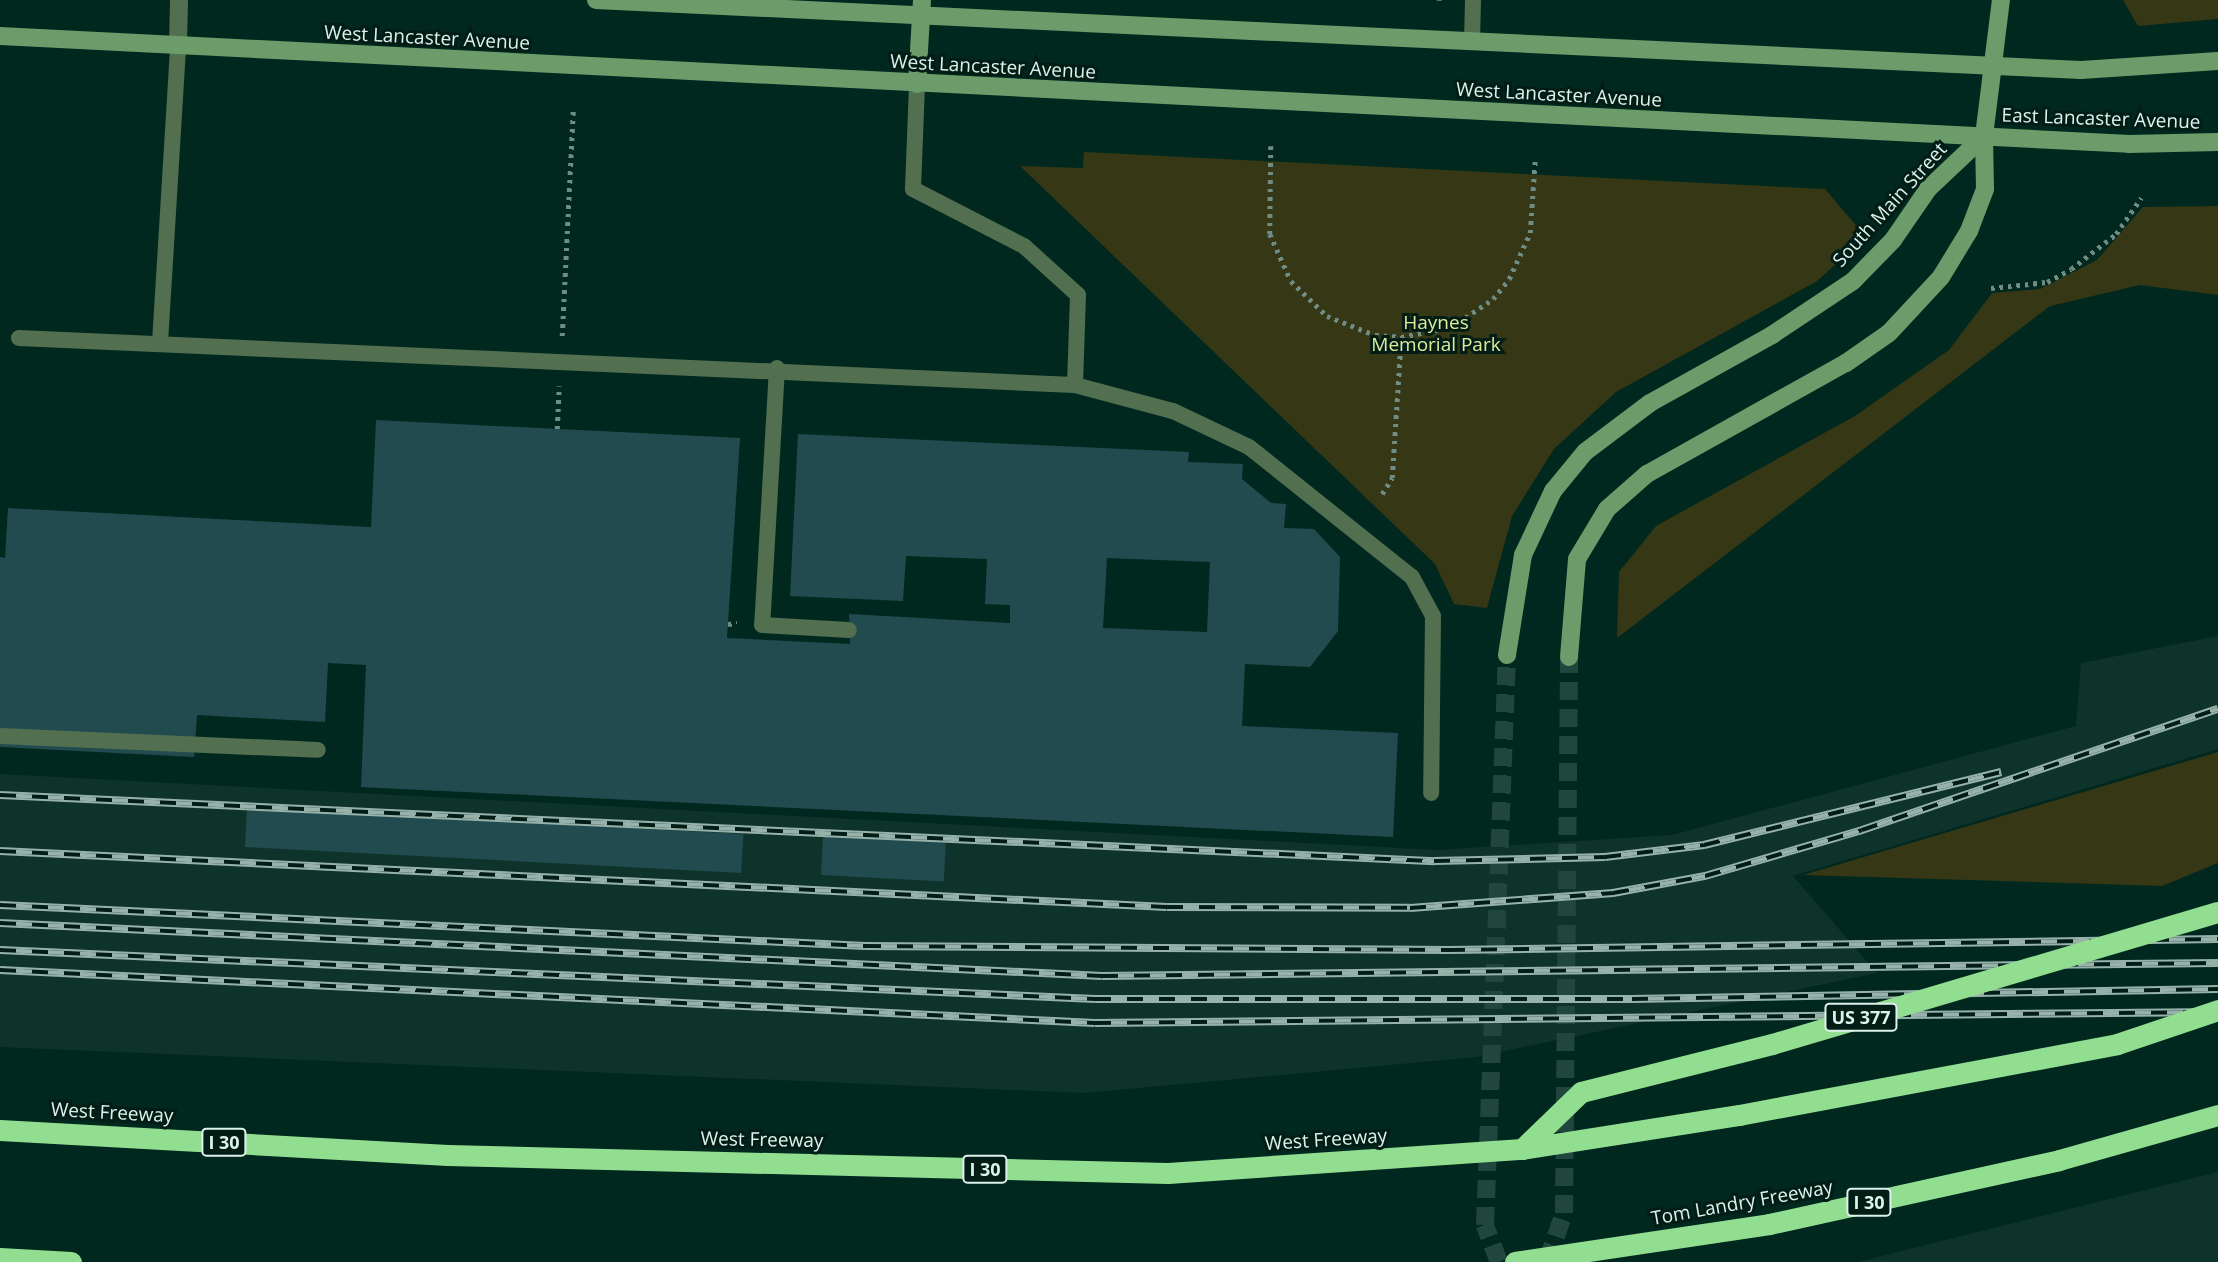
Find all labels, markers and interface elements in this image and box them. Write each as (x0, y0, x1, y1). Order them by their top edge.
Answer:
street label: West Lancaster Avenue (323, 21, 531, 55)
street label: West Lancaster Avenue (889, 50, 1097, 84)
street label: West Lancaster Avenue (1455, 78, 1663, 112)
street label: East Lancaster Avenue (2001, 104, 2201, 134)
street label: South Main Street (1828, 138, 1952, 272)
park label: Haynes Memorial Park (1371, 312, 1501, 356)
road number: US 377 (1824, 1002, 1898, 1032)
street label: West Freeway (50, 1098, 174, 1128)
street label: West Freeway (1264, 1124, 1388, 1156)
road number: I 30 (201, 1128, 247, 1156)
street label: West Freeway (700, 1128, 824, 1152)
road number: I 30 (962, 1154, 1008, 1184)
street label: Tom Landry Freeway (1649, 1176, 1835, 1230)
road number: I 30 (1846, 1188, 1892, 1217)

